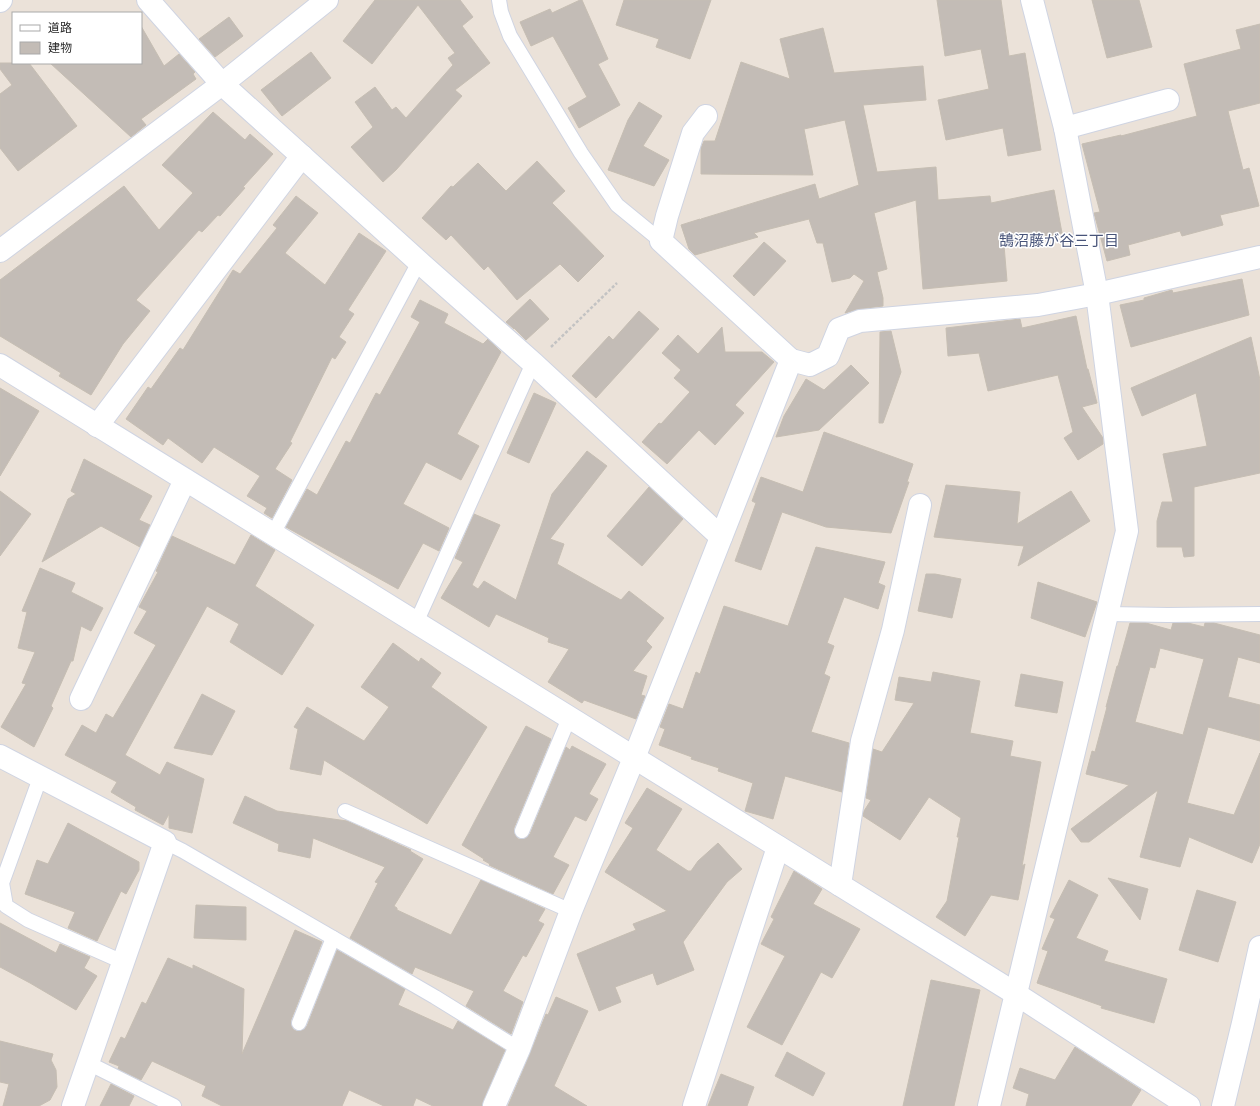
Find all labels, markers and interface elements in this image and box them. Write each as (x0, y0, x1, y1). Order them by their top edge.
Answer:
legend (12, 12, 142, 64)
text: 道路 (48, 21, 72, 34)
text: 建物 (48, 41, 72, 54)
district label: 鵠沼藤が谷三丁目 (999, 232, 1119, 249)

